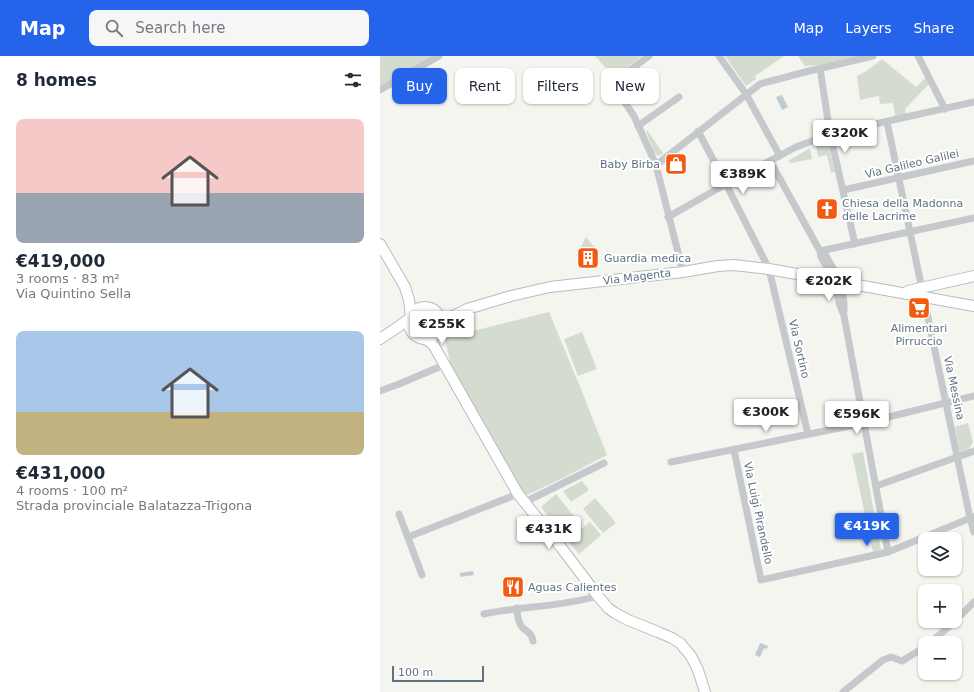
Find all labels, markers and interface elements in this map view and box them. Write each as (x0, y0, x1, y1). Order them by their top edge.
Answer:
search box (89, 10, 369, 46)
text: Map (20, 17, 65, 39)
icon: search (103, 17, 125, 39)
text: Search here (135, 19, 225, 37)
text: Map (794, 20, 823, 36)
text: Layers (845, 20, 892, 36)
text: Share (914, 20, 954, 36)
chip: Buy (392, 68, 447, 104)
chip: Rent (455, 68, 515, 104)
chip: Filters (523, 68, 593, 104)
chip: New (601, 68, 659, 104)
icon: filters (342, 69, 364, 91)
text: 8 homes (16, 70, 97, 90)
pin: €320K (817, 120, 873, 154)
text: €320K (822, 125, 868, 140)
icon: home (154, 145, 226, 217)
street label: Via Galileo Galilei (864, 147, 960, 181)
shop icon: Baby Birba (663, 151, 689, 177)
place label: Baby Birba (600, 158, 660, 171)
pin: €389K (715, 161, 771, 195)
text: €389K (720, 166, 766, 181)
church icon: Chiesa della Madonna delle Lacrime (814, 196, 840, 222)
place label: Chiesa della Madonna delle Lacrime (842, 197, 963, 223)
building icon: Guardia medica (575, 245, 601, 271)
text: €419,000 (16, 251, 105, 271)
place label: Guardia medica (604, 252, 691, 265)
street label: Via Magenta (602, 266, 672, 288)
pin: €202K (801, 268, 857, 302)
text: 3 rooms · 83 m² (16, 271, 120, 286)
text: €202K (806, 273, 852, 288)
text: Via Quintino Sella (16, 286, 131, 301)
supermarket icon: Alimentari Pirruccio (906, 295, 932, 321)
pin: €255K (414, 311, 470, 345)
text: €255K (419, 316, 465, 331)
street label: Via Sortino (786, 318, 812, 380)
place label: Alimentari Pirruccio (891, 322, 947, 348)
street label: Via Messina (941, 355, 967, 421)
icon: home (154, 357, 226, 429)
pin: €300K (738, 399, 794, 433)
pin: €596K (829, 401, 885, 435)
text: €300K (743, 404, 789, 419)
text: €596K (834, 406, 880, 421)
street label: Via Luigi Pirandello (741, 461, 775, 566)
text: €431,000 (16, 463, 105, 483)
text: 4 rooms · 100 m² (16, 483, 128, 498)
text: Strada provinciale Balatazza-Trigona (16, 498, 252, 513)
pin: €419K (839, 513, 895, 547)
pin: €431K (521, 516, 577, 550)
text: €419K (844, 518, 890, 533)
text: €431K (526, 521, 572, 536)
map controls (918, 532, 962, 680)
button: layers (918, 532, 962, 576)
restaurant icon: Aguas Calientes (500, 574, 526, 600)
place label: Aguas Calientes (528, 581, 617, 594)
button: + (918, 584, 962, 628)
button: − (918, 636, 962, 680)
scale bar (392, 664, 484, 683)
text: 100 m (398, 666, 433, 679)

